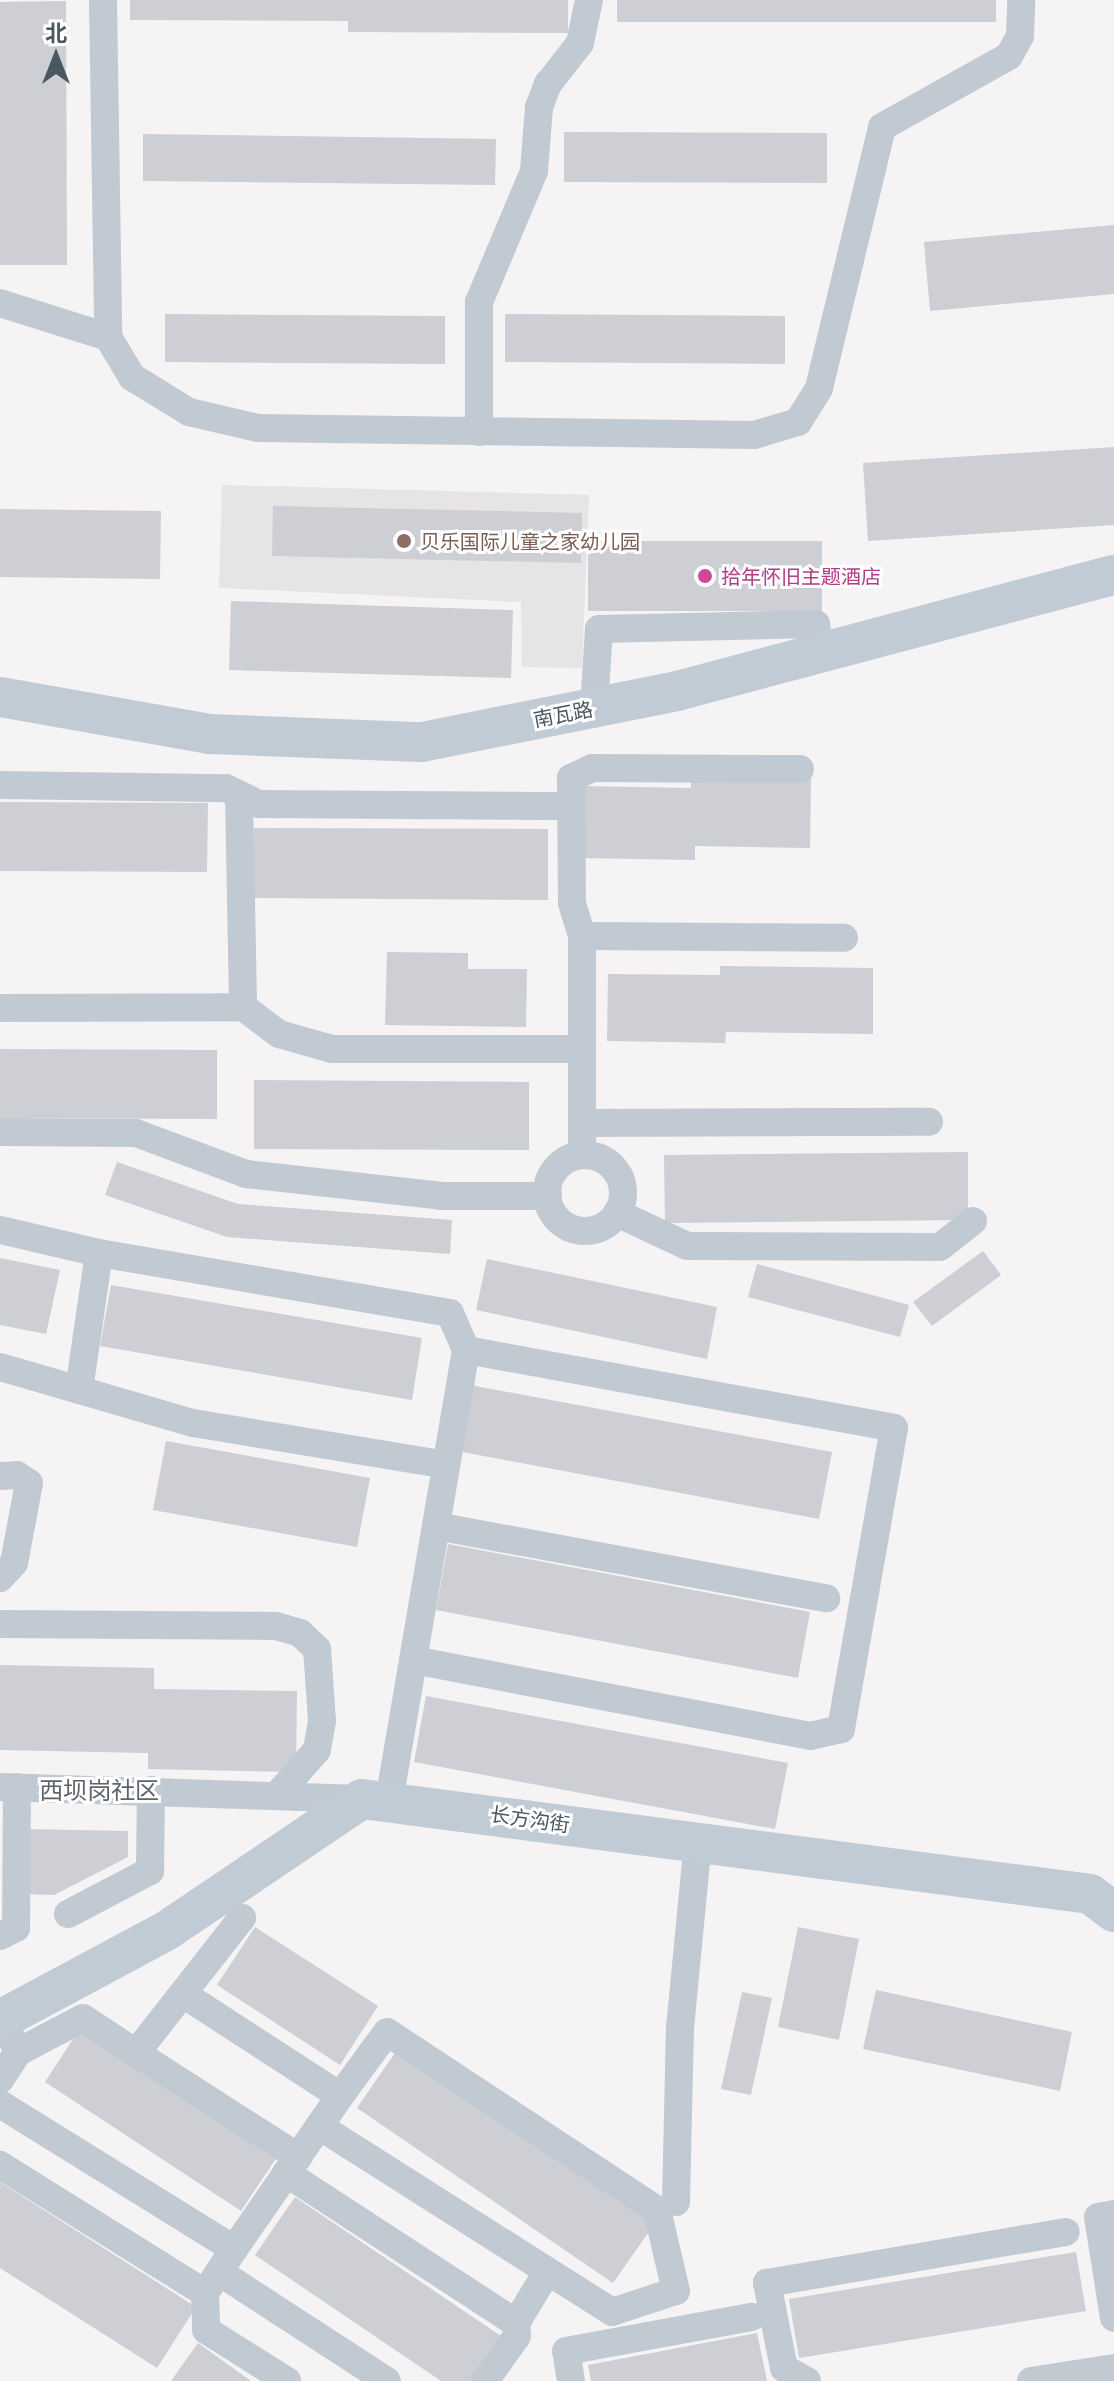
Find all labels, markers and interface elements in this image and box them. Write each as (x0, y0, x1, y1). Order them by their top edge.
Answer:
north arrow (16, 16, 96, 96)
text: 北 (45, 19, 67, 45)
place label: 贝乐国际儿童之家幼儿园 (420, 529, 640, 553)
marker: 贝乐国际儿童之家幼儿园 (395, 532, 413, 550)
place label: 拾年怀旧主题酒店 (721, 564, 881, 588)
marker: 拾年怀旧主题酒店 (696, 567, 714, 585)
street label: 南瓦路 (531, 696, 595, 732)
district label: 西坝岗社区 (39, 1776, 159, 1804)
street label: 长方沟街 (489, 1802, 571, 1836)

